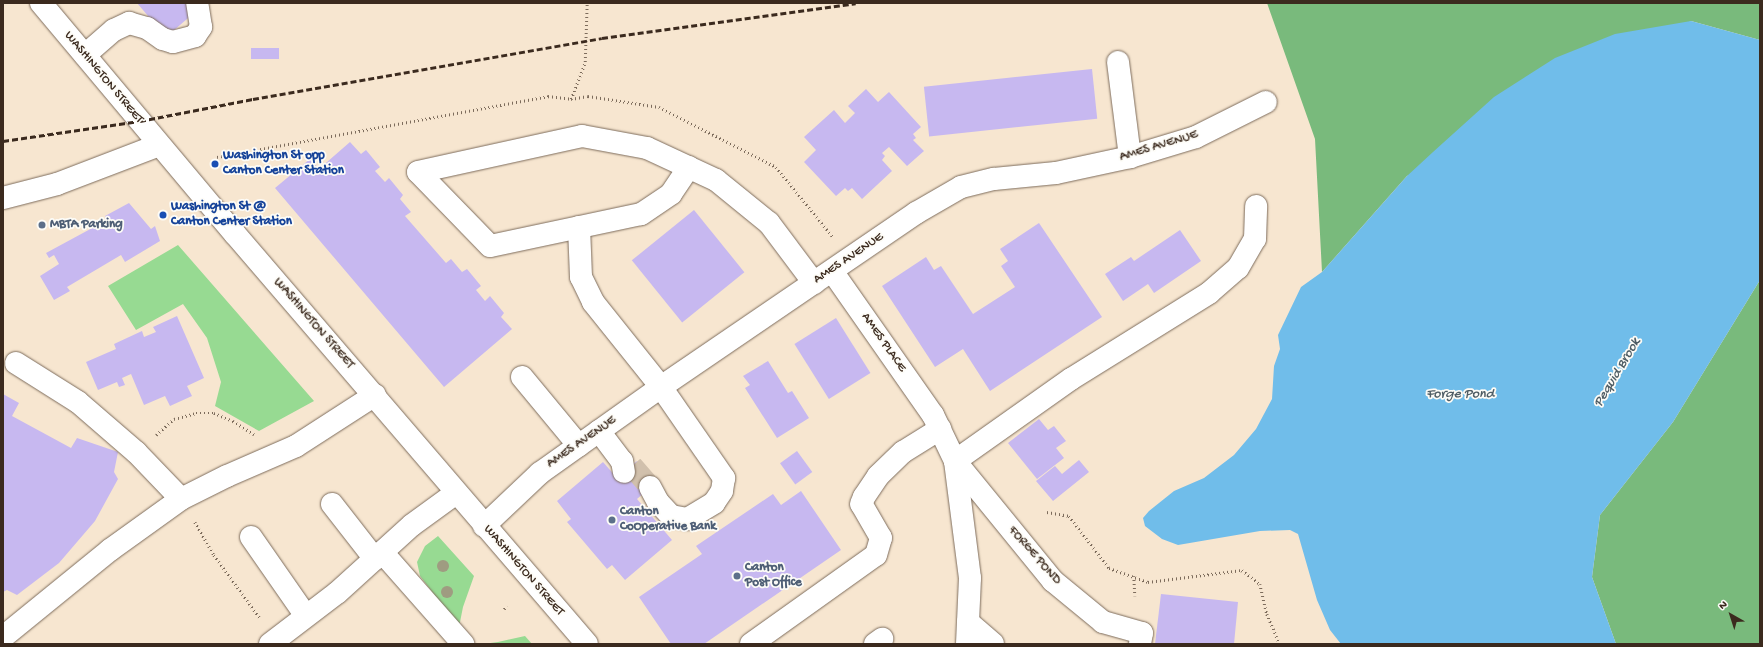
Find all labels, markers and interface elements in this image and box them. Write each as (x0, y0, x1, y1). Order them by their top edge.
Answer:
street label: WASHINGTON STREET (60, 29, 146, 127)
street label: AMES AVENUE (1118, 128, 1200, 166)
place label: Washington St opp Canton Center Station (223, 149, 344, 180)
marker: Washington St opp Canton Center Station (210, 159, 220, 169)
place label: Washington St @ Canton Center Station (171, 200, 292, 231)
marker: Washington St @ Canton Center Station (158, 210, 168, 220)
place label: MBTA Parking (50, 217, 123, 233)
marker: MBTA Parking (37, 220, 47, 230)
street label: AMES AVENUE (811, 230, 887, 288)
street label: WASHINGTON STREET (269, 275, 357, 373)
street label: AMES PLACE (857, 310, 909, 376)
water label: Pequid Brook (1591, 336, 1645, 410)
water label: Forge Pond (1426, 387, 1494, 403)
street label: AMES AVENUE (544, 413, 620, 473)
place label: Canton CoOperative Bank (620, 505, 716, 536)
marker: Canton CoOperative Bank (607, 515, 617, 525)
street label: WASHINGTON STREET (479, 522, 567, 620)
street label: FORGE POND (1004, 523, 1064, 589)
place label: Canton Post Office (745, 561, 802, 592)
marker: Canton Post Office (732, 571, 742, 581)
north arrow (1711, 595, 1751, 635)
text: N (1717, 599, 1730, 613)

